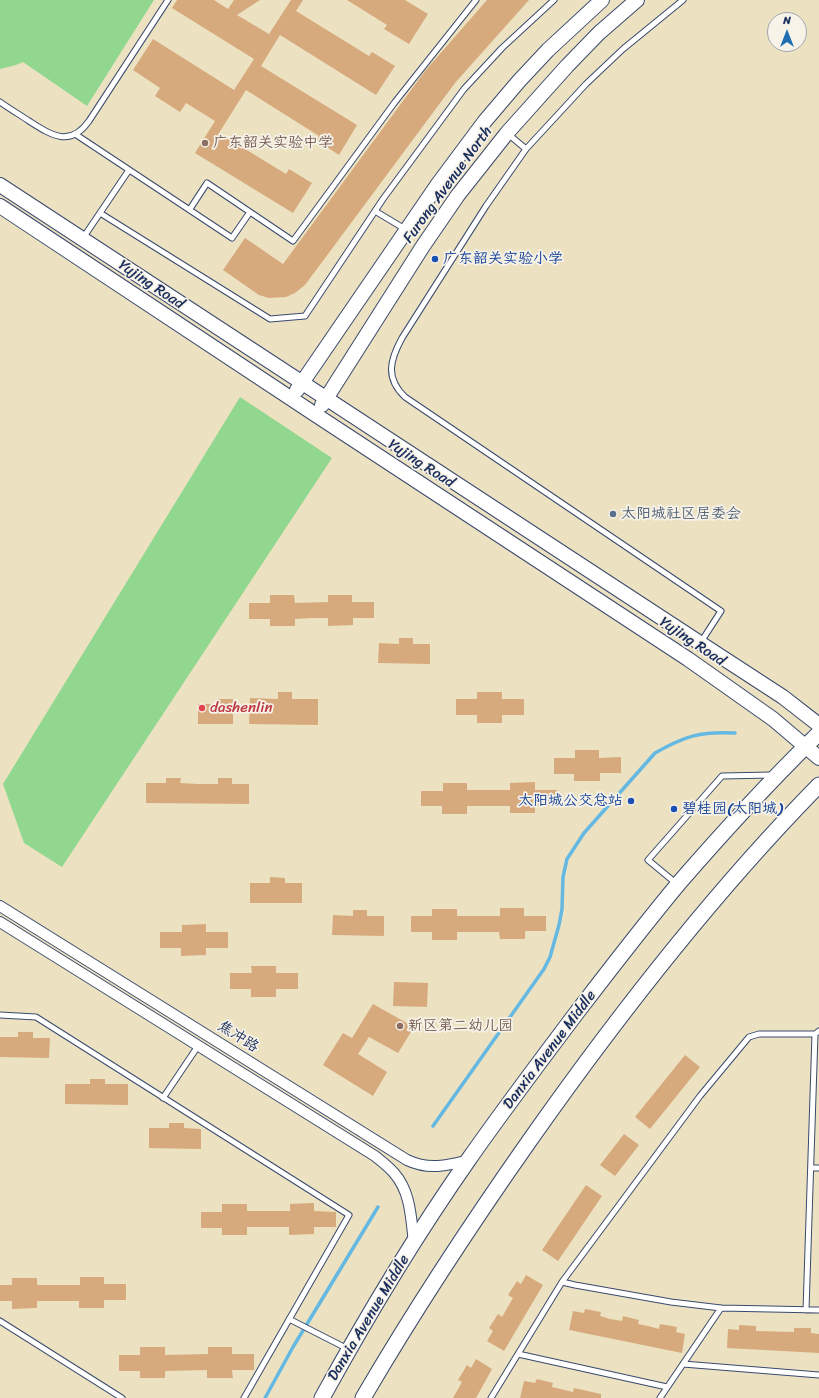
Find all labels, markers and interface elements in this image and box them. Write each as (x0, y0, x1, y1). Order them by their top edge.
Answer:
text: N (783, 11, 791, 30)
north arrow (767, 12, 807, 52)
street label: Furong Avenue North (400, 123, 496, 247)
place label: 广东韶关实验中学 (213, 134, 333, 152)
marker: 广东韶关实验中学 (200, 138, 210, 148)
place label: 广东韶关实验小学 (443, 250, 563, 268)
marker: 广东韶关实验小学 (430, 254, 440, 264)
street label: Yujing Road (115, 256, 187, 314)
street label: Yujing Road (384, 436, 458, 492)
place label: 太阳城社区居委会 (621, 505, 741, 523)
marker: 太阳城社区居委会 (608, 509, 618, 519)
street label: Yujing Road (656, 613, 728, 671)
place label: dashenlin (210, 699, 273, 717)
marker: dashenlin (197, 703, 207, 713)
place label: 太阳城公交总站 (518, 792, 623, 810)
marker: 太阳城公交总站 (626, 796, 636, 806)
place label: 碧桂园(太阳城) (682, 800, 783, 818)
marker: 碧桂园(太阳城) (669, 804, 679, 814)
street label: Danxia Avenue Middle (500, 987, 600, 1113)
street label: 焦冲路 (214, 1017, 262, 1057)
place label: 新区第二幼儿园 (408, 1017, 513, 1035)
marker: 新区第二幼儿园 (395, 1021, 405, 1031)
street label: Danxia Avenue Middle (324, 1252, 414, 1384)

